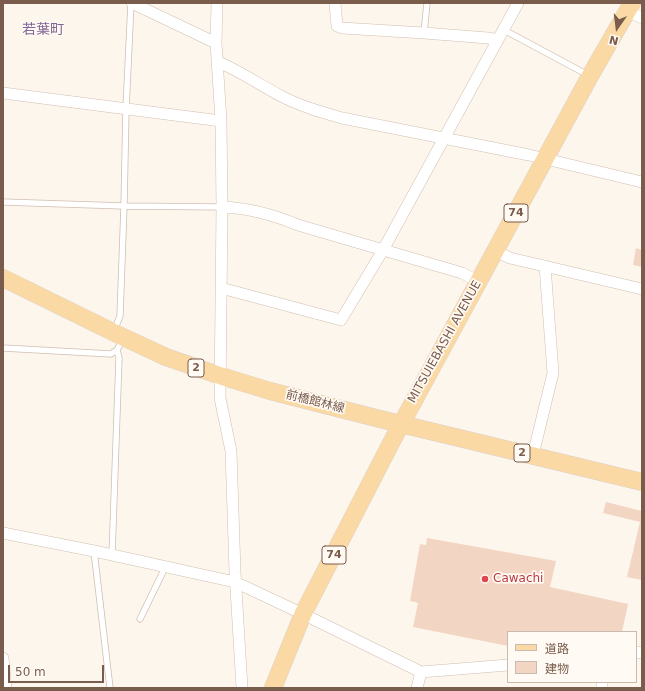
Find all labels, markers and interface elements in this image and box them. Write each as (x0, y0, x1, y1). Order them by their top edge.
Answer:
north arrow (597, 8, 637, 48)
district label: 若葉町 (22, 22, 64, 38)
text: N (608, 33, 620, 48)
road number: 74 (504, 204, 528, 222)
street label: MITSUIEBASHI AVENUE (405, 278, 485, 406)
road number: 2 (188, 359, 204, 377)
street label: 前橋館林線 (284, 388, 346, 416)
road number: 2 (514, 444, 530, 462)
road number: 74 (322, 546, 346, 564)
place label: Cawachi (493, 572, 543, 586)
marker: Cawachi (480, 574, 490, 584)
legend (507, 631, 637, 683)
text: 道路 (545, 642, 569, 656)
scale bar (10, 657, 106, 683)
text: 建物 (545, 662, 569, 676)
text: 50 m (15, 665, 46, 679)

